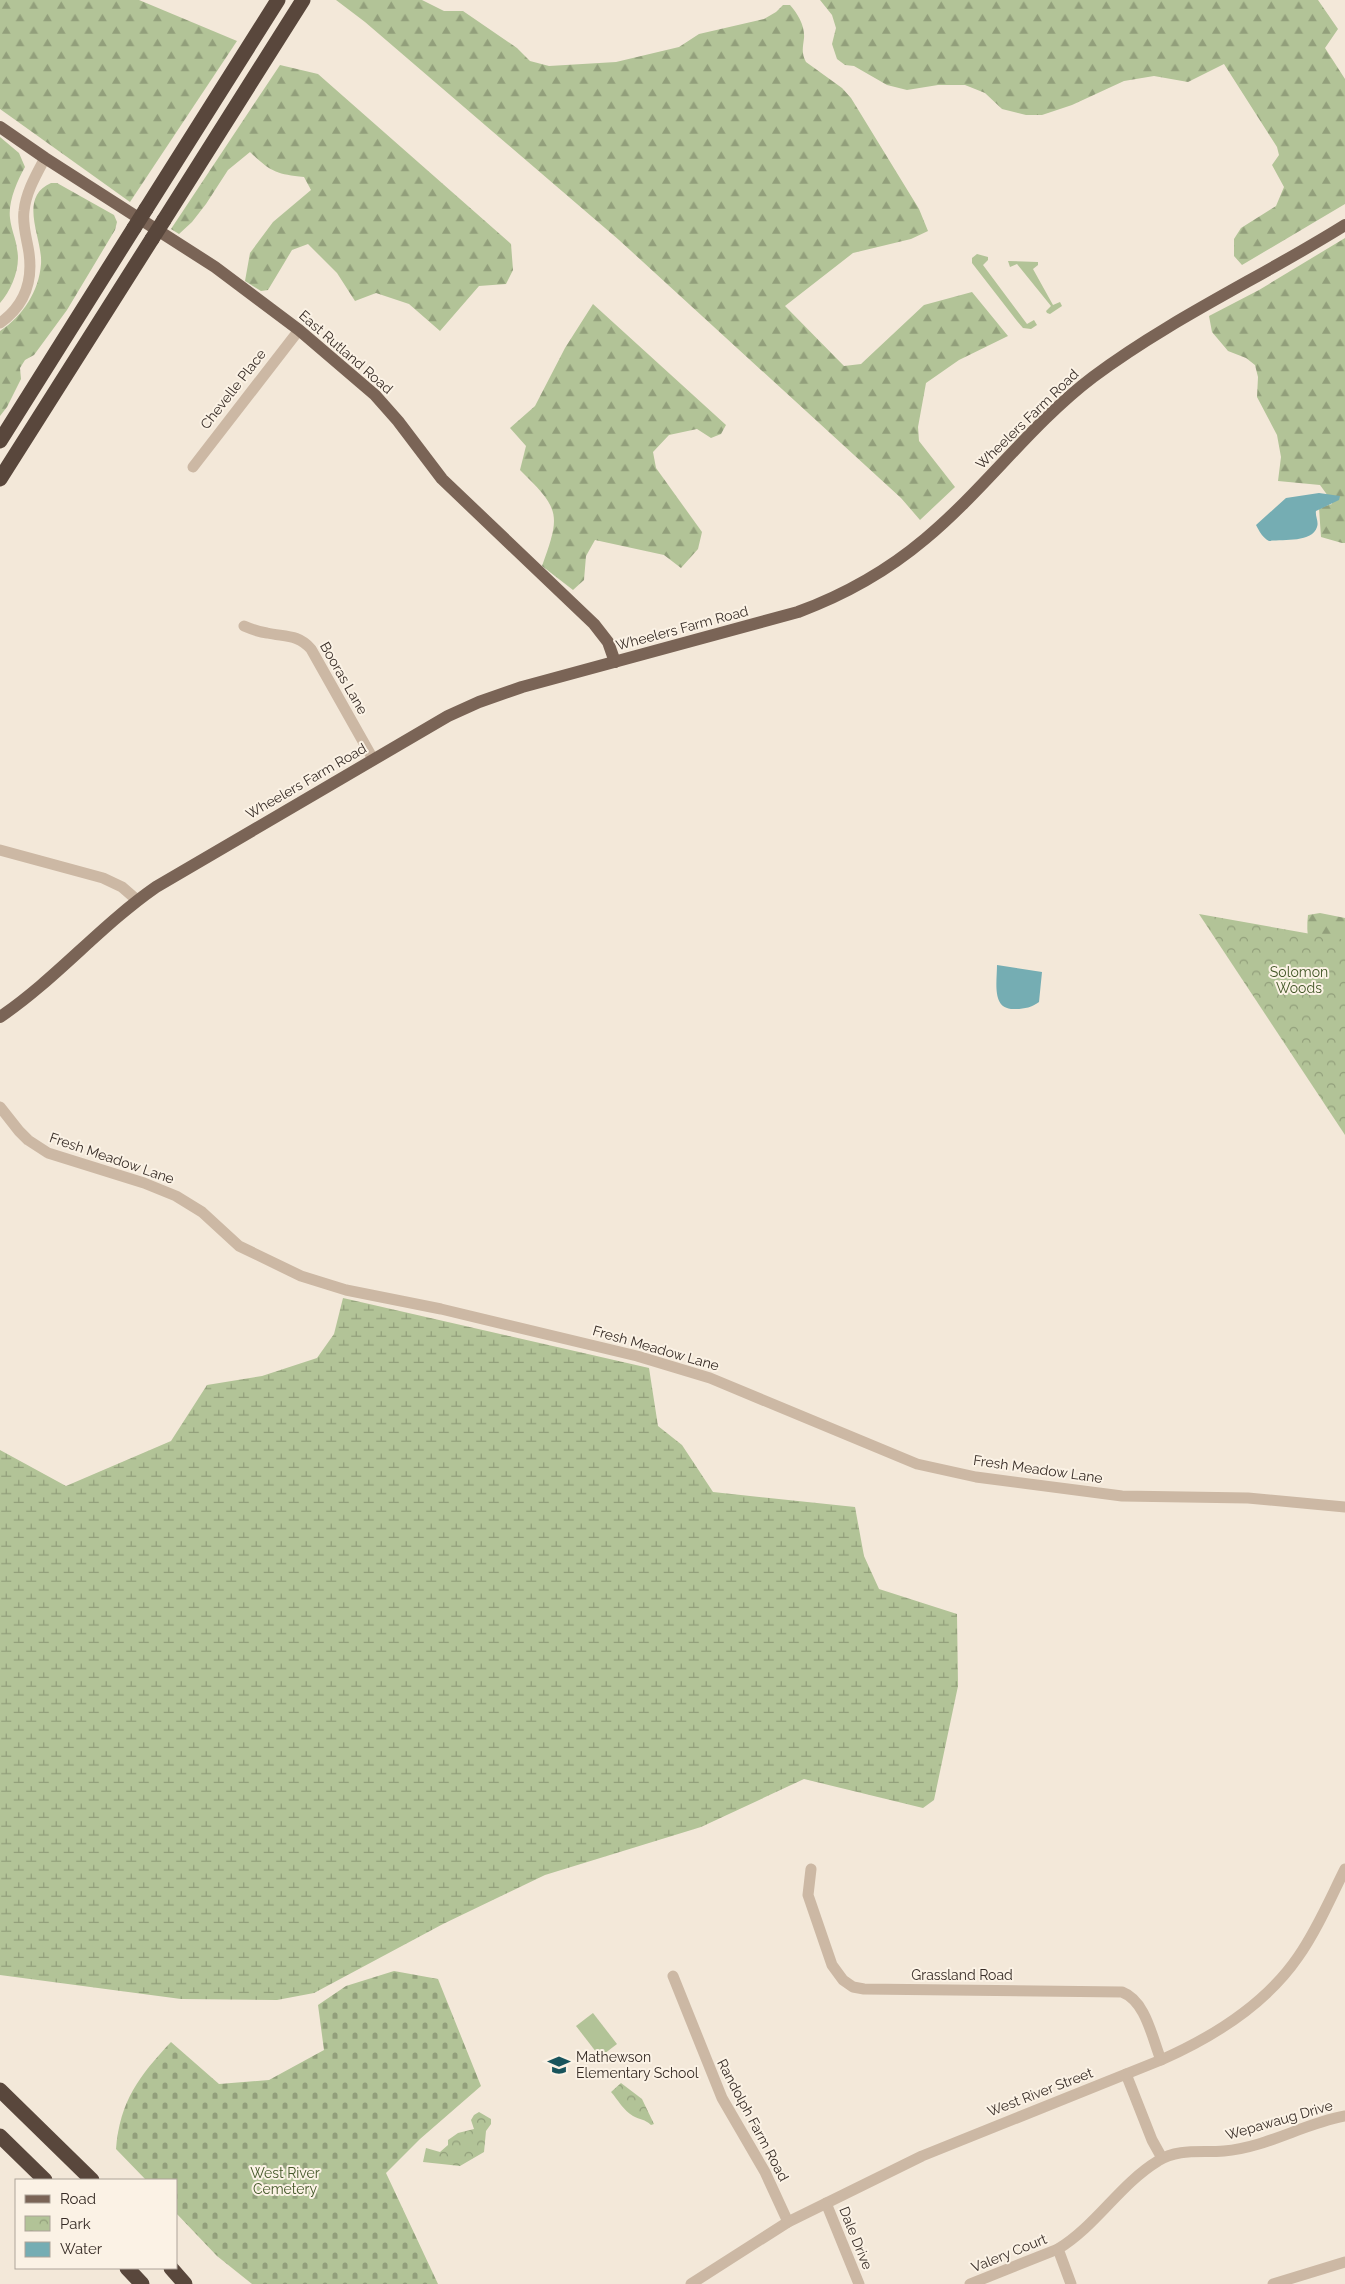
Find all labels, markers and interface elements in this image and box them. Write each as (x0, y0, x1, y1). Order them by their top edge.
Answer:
street label: East Rutland Road (296, 307, 396, 397)
street label: Chevelle Place (197, 346, 269, 432)
street label: Wheelers Farm Road (972, 366, 1082, 472)
street label: Wheelers Farm Road (614, 603, 750, 653)
street label: Booras Lane (317, 639, 371, 717)
street label: Wheelers Farm Road (243, 740, 369, 822)
park label: Solomon Woods (1270, 964, 1328, 996)
street label: Fresh Meadow Lane (48, 1129, 176, 1187)
street label: Fresh Meadow Lane (591, 1322, 721, 1374)
street label: Fresh Meadow Lane (972, 1452, 1104, 1486)
street label: Grassland Road (911, 1967, 1013, 1983)
place label: Mathewson Elementary School (576, 2049, 699, 2081)
school or university icon: Mathewson Elementary School (546, 2052, 572, 2078)
street label: Randolph Farm Road (714, 2056, 792, 2184)
street label: West River Street (985, 2064, 1095, 2119)
street label: Wepawaug Drive (1224, 2097, 1334, 2143)
park label: West River Cemetery (250, 2165, 320, 2197)
legend (15, 2179, 178, 2269)
text: Road (60, 2190, 96, 2208)
street label: Dale Drive (836, 2204, 876, 2272)
text: Park (60, 2215, 91, 2233)
street label: Valery Court (969, 2230, 1049, 2275)
text: Water (60, 2240, 103, 2258)

